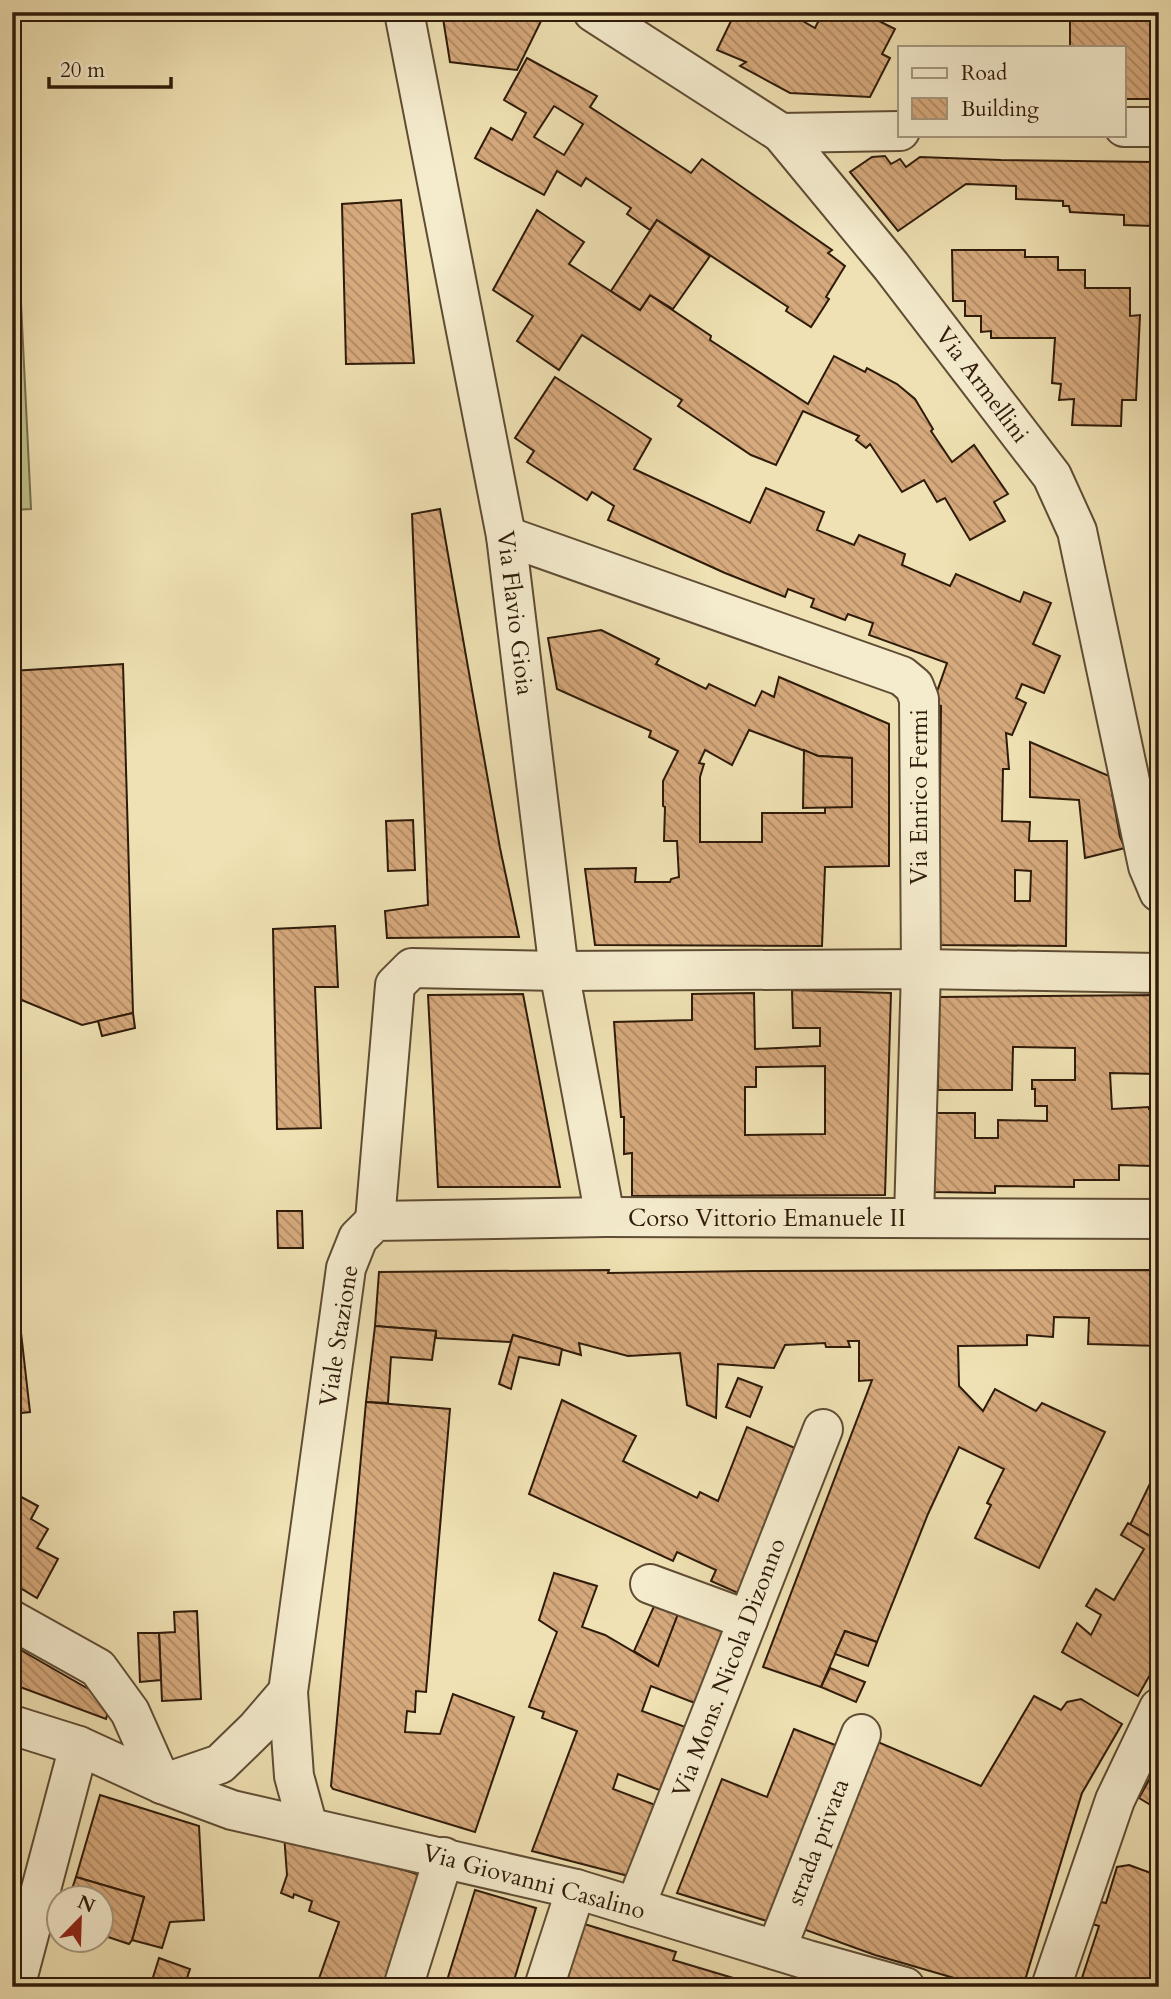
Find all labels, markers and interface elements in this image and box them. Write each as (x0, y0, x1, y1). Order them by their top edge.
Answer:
scale bar (49, 46, 172, 90)
legend (898, 46, 1126, 136)
text: 20 m (60, 56, 105, 85)
text: Road (961, 59, 1007, 88)
text: Building (961, 95, 1039, 124)
street label: Via Armellini (927, 320, 1037, 450)
street label: Via Flavio Gioia (489, 529, 542, 698)
street label: Via Enrico Fermi (903, 709, 936, 885)
street label: Corso Vittorio Emanuele II (628, 1202, 906, 1235)
street label: Viale Stazione (312, 1263, 366, 1409)
street label: Via Mons. Nicola Dizonno (664, 1534, 794, 1802)
street label: strada privata (779, 1773, 857, 1910)
street label: Via Giovanni Casalino (419, 1836, 649, 1928)
north arrow (46, 1884, 116, 1954)
text: N (74, 1889, 99, 1920)

